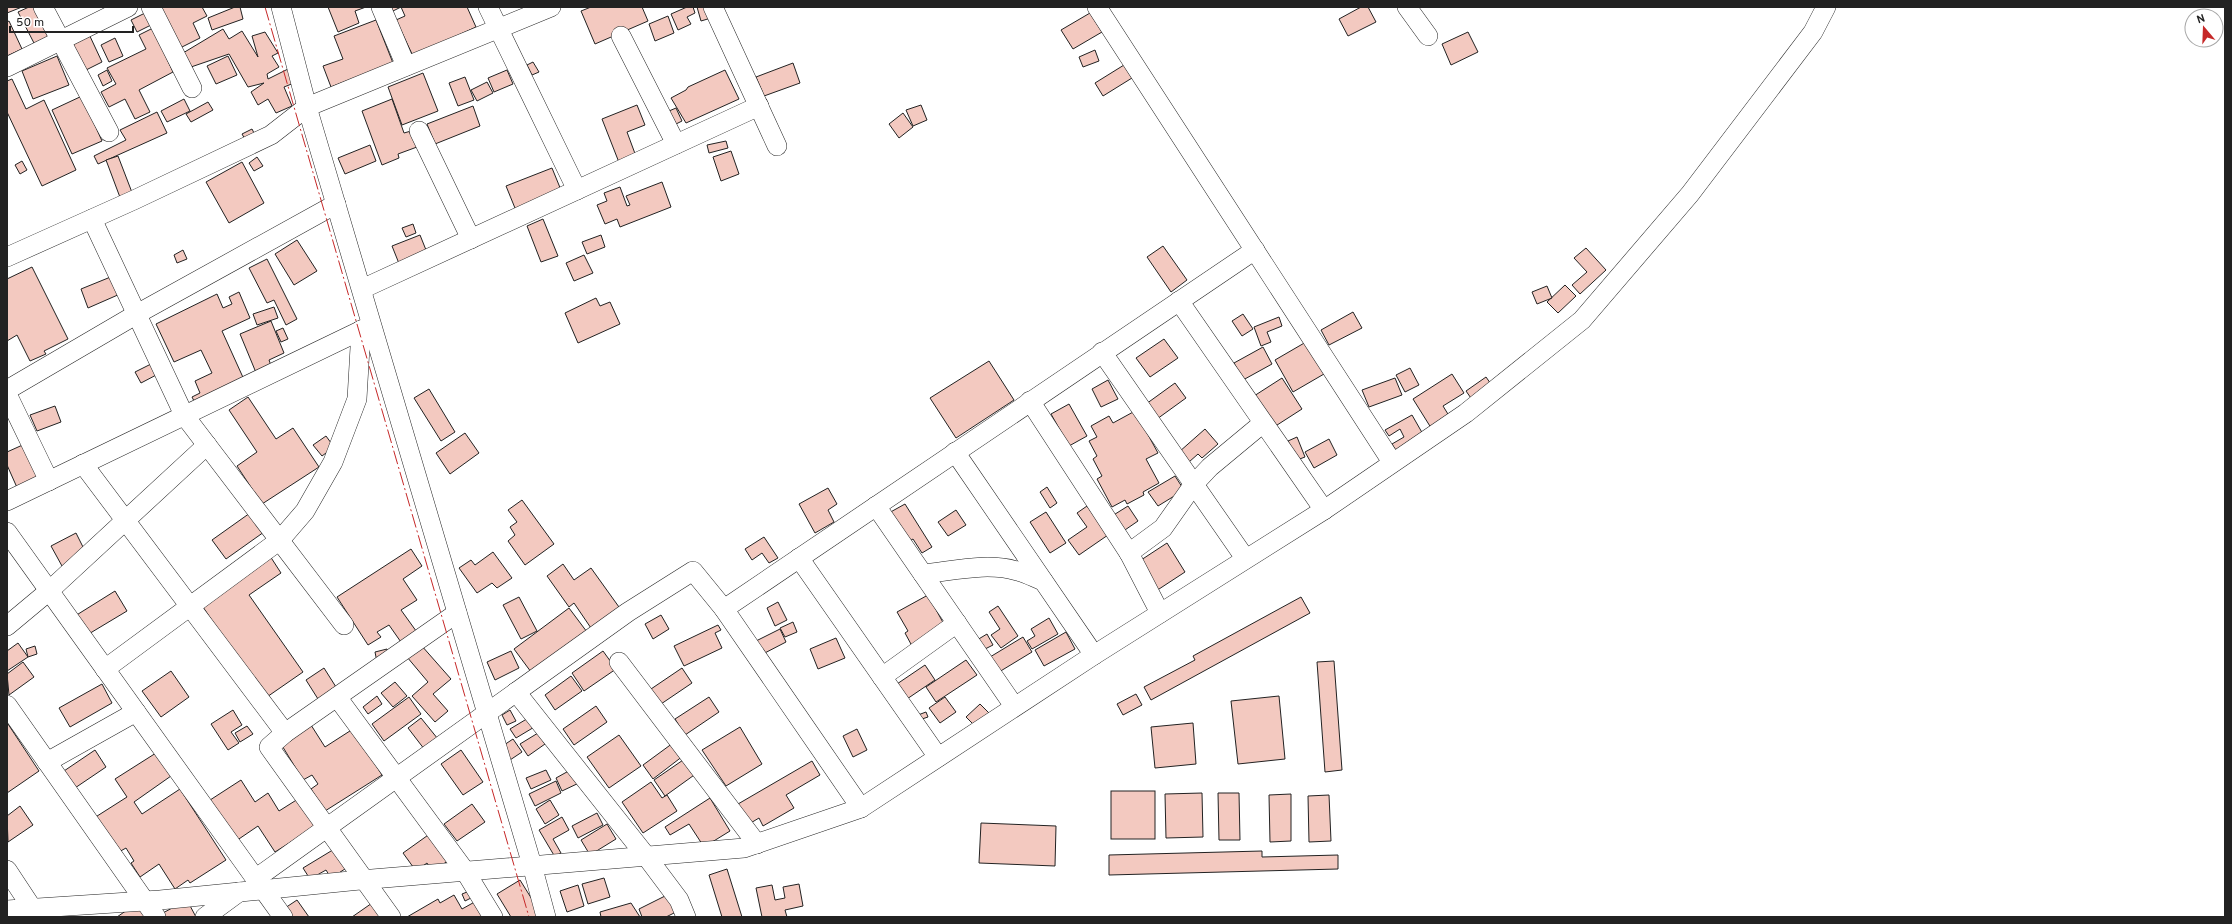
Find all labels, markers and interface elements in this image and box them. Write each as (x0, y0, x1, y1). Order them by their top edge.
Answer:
scale bar (10, 8, 133, 34)
north arrow (2184, 8, 2224, 48)
text: N (2195, 12, 2207, 27)
text: 50 m (16, 15, 44, 31)

